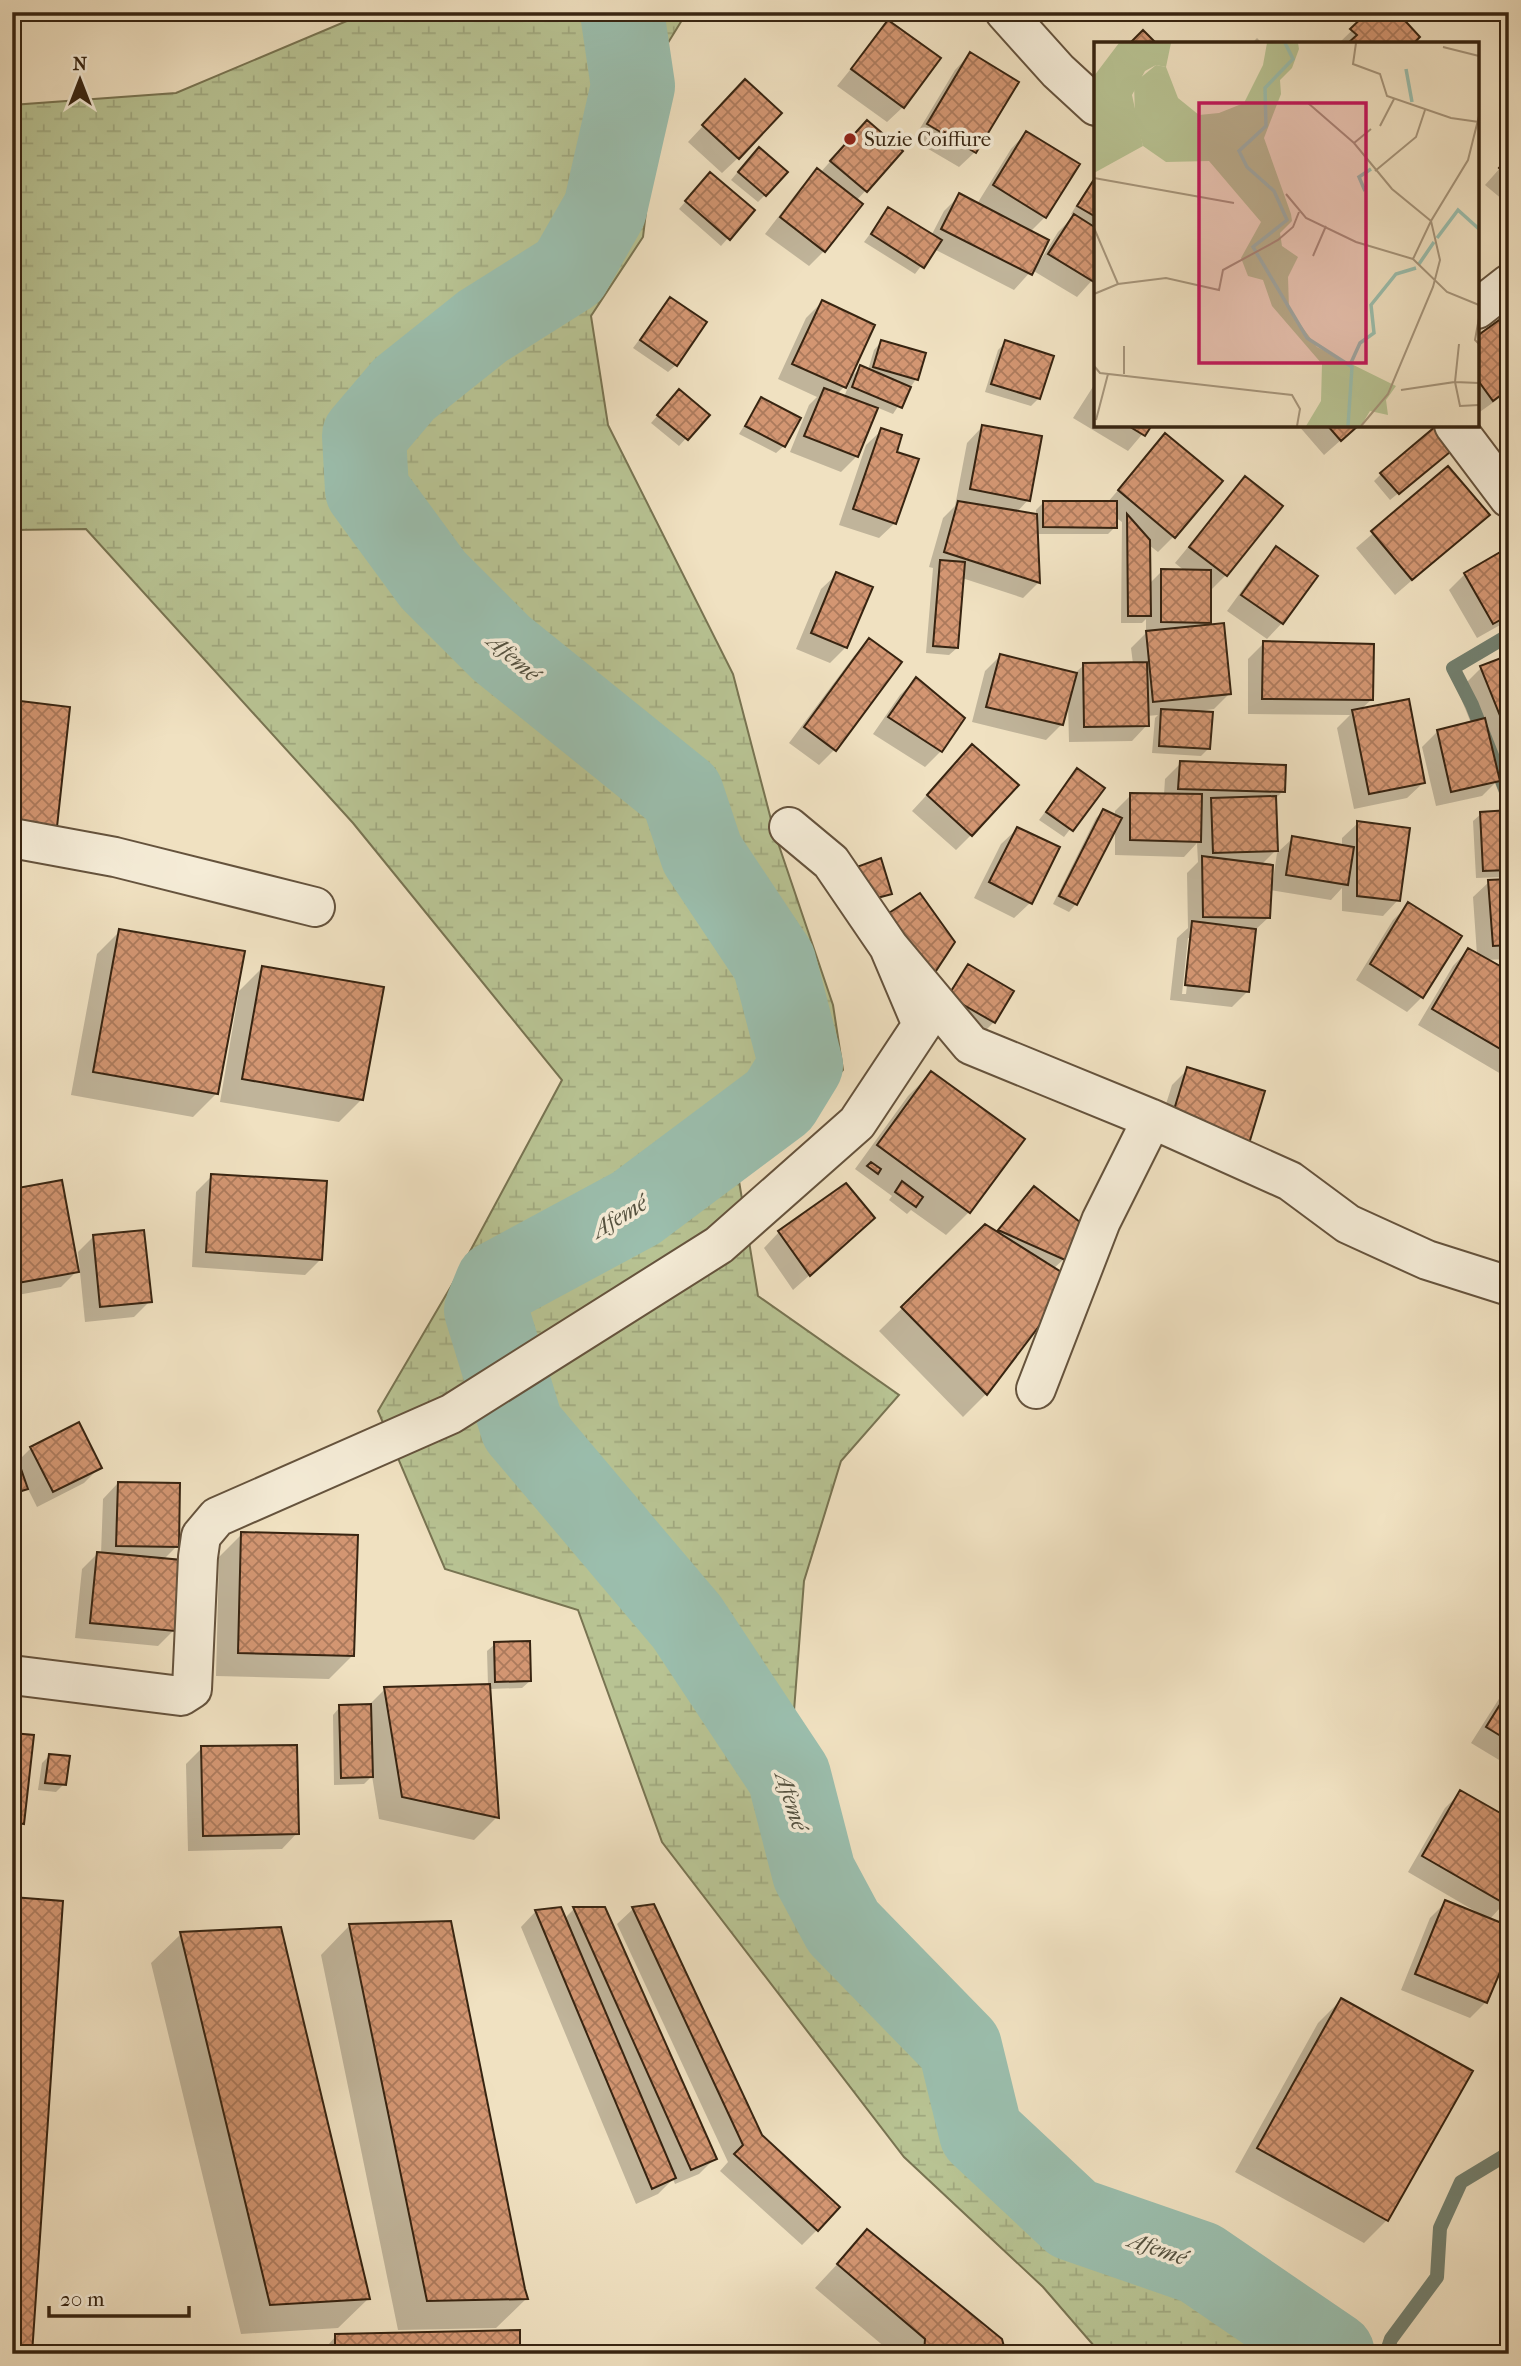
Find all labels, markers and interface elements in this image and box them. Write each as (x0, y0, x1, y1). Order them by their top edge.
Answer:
inset map (1094, 42, 1479, 427)
north arrow (46, 46, 116, 116)
text: N (73, 53, 88, 75)
place label: Suzie Coiffure (864, 127, 991, 151)
marker: Suzie Coiffure (842, 131, 858, 147)
water label: Afemé (480, 626, 548, 690)
water label: Afemé (584, 1188, 655, 1245)
water label: Afemé (769, 1766, 815, 1837)
water label: Afemé (1122, 2225, 1194, 2272)
scale bar (49, 2275, 189, 2319)
text: 20 m (60, 2287, 105, 2311)

